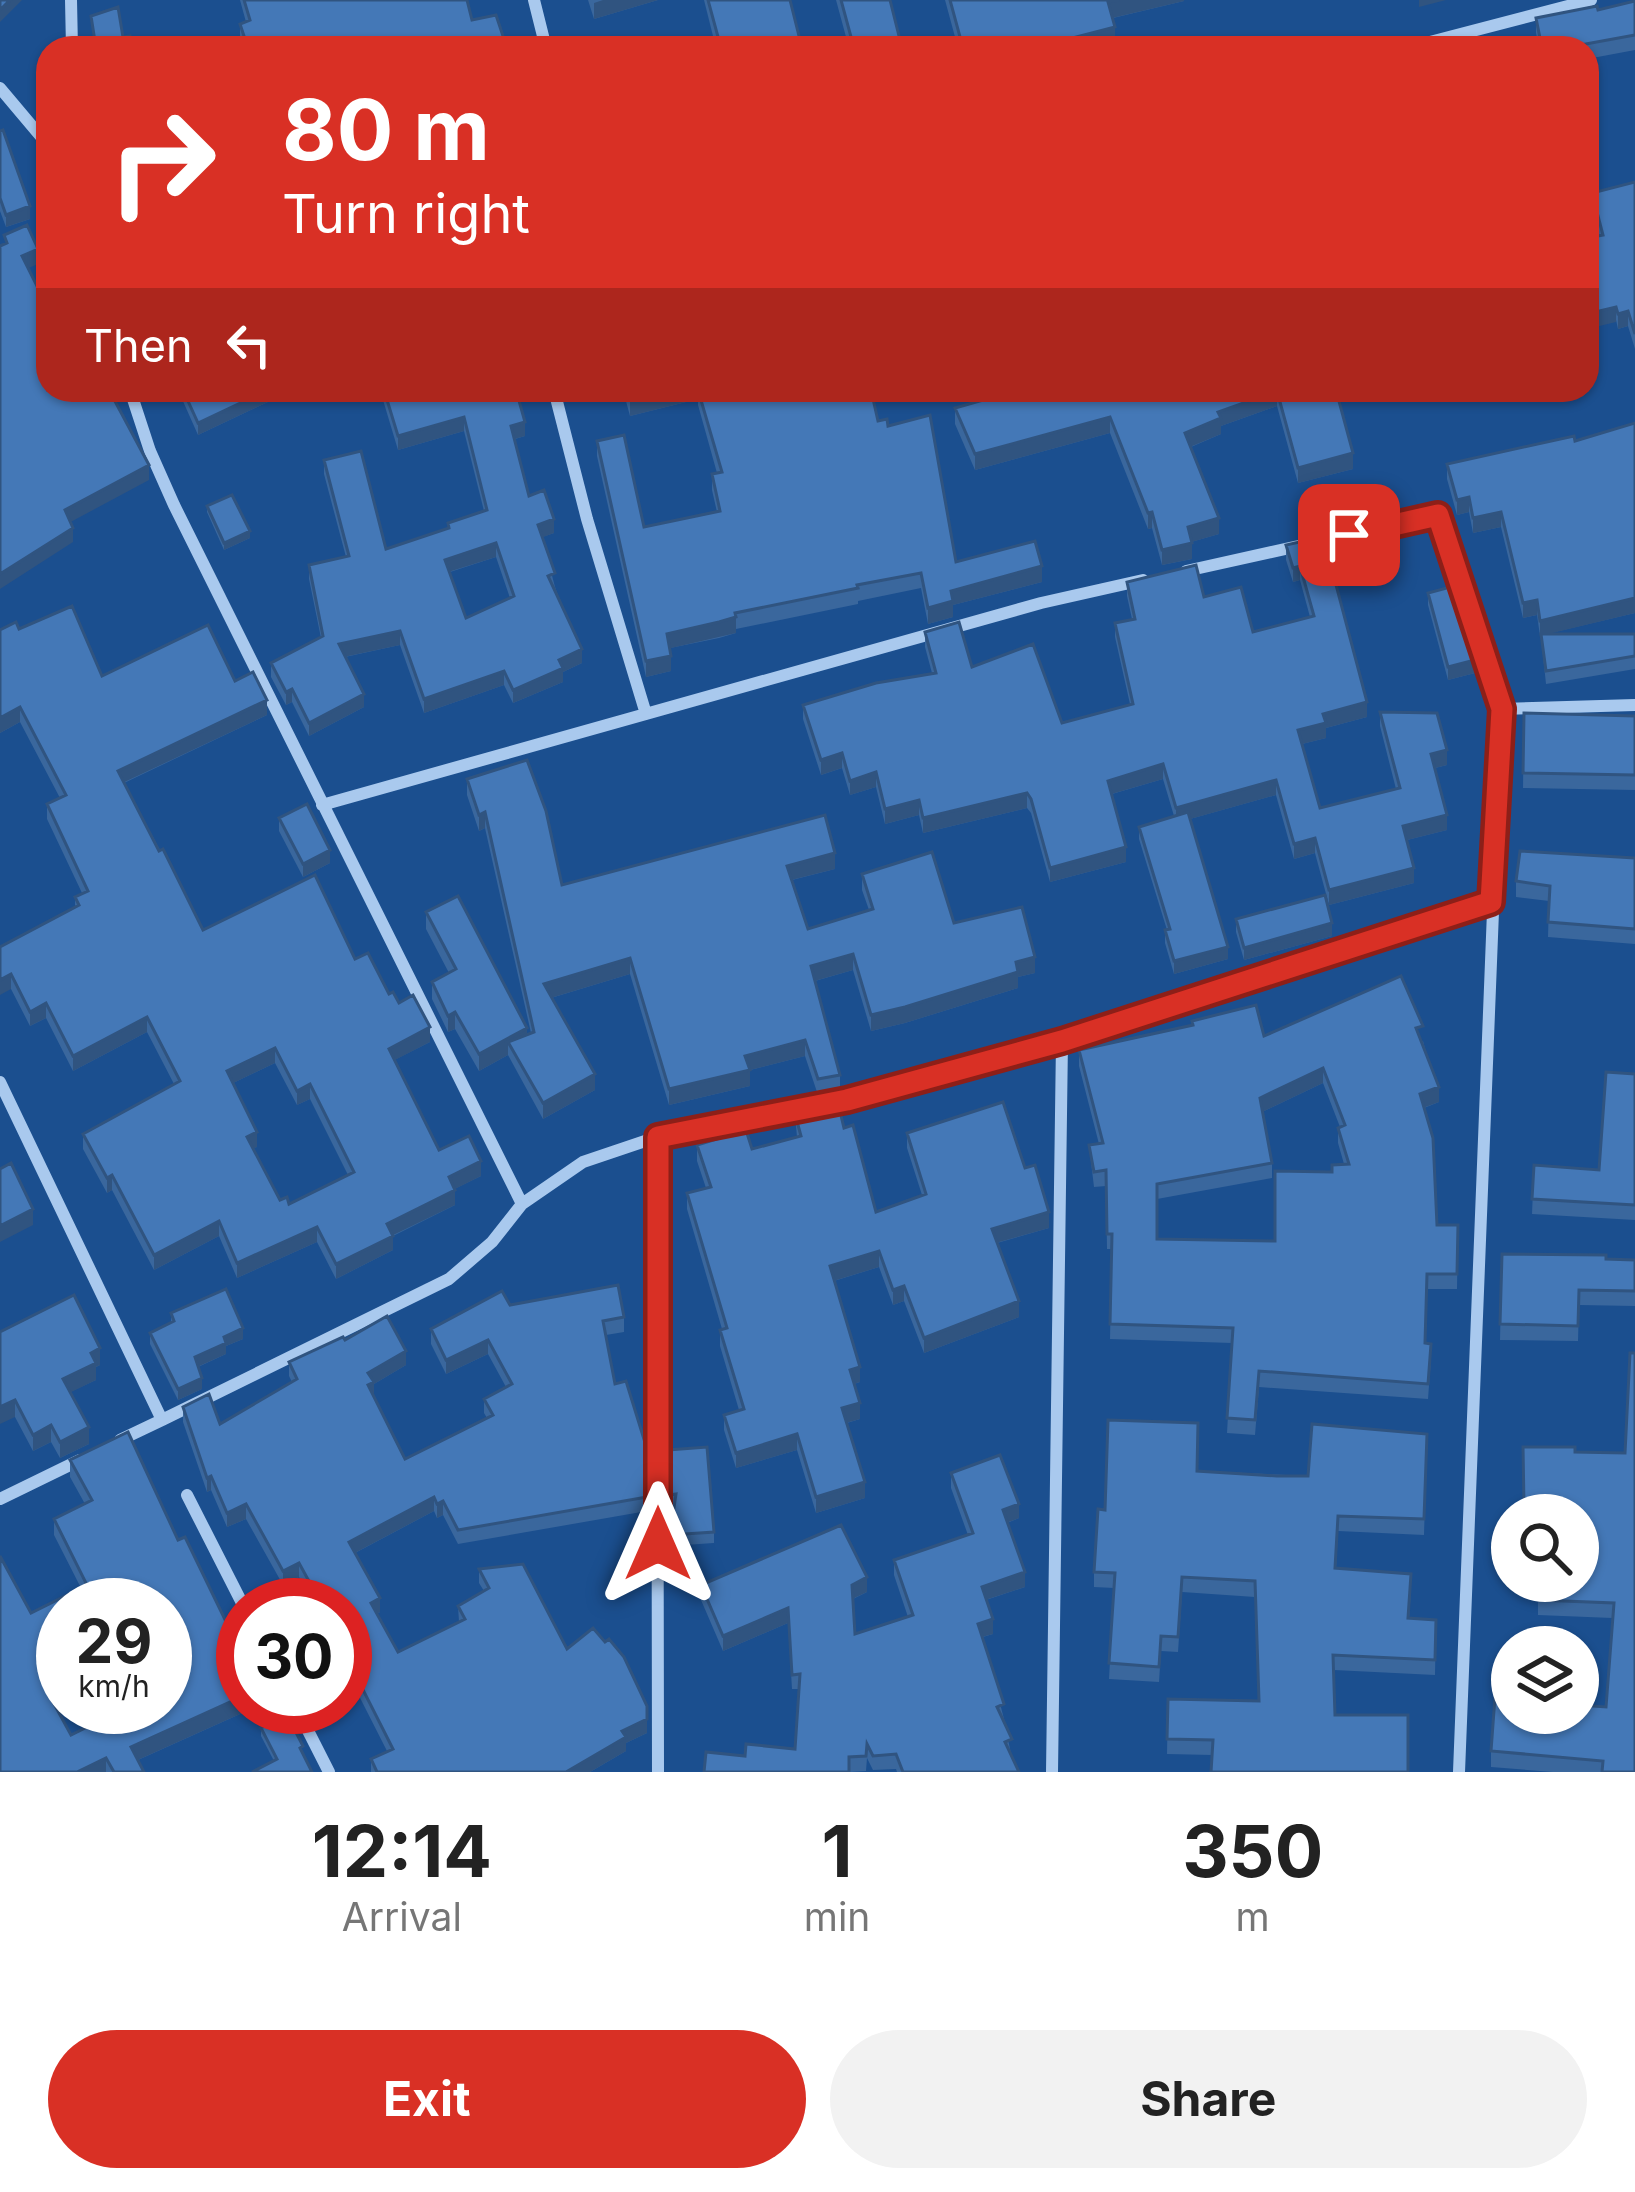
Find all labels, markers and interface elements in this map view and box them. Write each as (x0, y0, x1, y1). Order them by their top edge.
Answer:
text: 80 m (282, 79, 490, 180)
icon: right (84, 84, 240, 240)
text: Turn right (282, 181, 530, 246)
icon: left (216, 312, 282, 378)
text: Then (84, 318, 192, 373)
pin (1298, 484, 1400, 586)
icon: arrive (1316, 502, 1382, 568)
position arrow (595, 1481, 721, 1607)
map controls (1491, 1494, 1599, 1734)
button: search (1491, 1494, 1599, 1602)
speed limit sign: 30 (216, 1578, 372, 1734)
text: 29 (76, 1605, 152, 1677)
button: layers (1491, 1626, 1599, 1734)
text: km/h (78, 1668, 150, 1704)
text: 12:14 (312, 1807, 492, 1894)
text: 1 (822, 1807, 853, 1894)
text: 350 (1182, 1807, 1323, 1894)
text: Arrival (342, 1893, 462, 1940)
text: min (804, 1893, 870, 1940)
text: m (1236, 1893, 1270, 1940)
button: Exit (48, 2030, 806, 2168)
button: Share (830, 2030, 1587, 2168)

